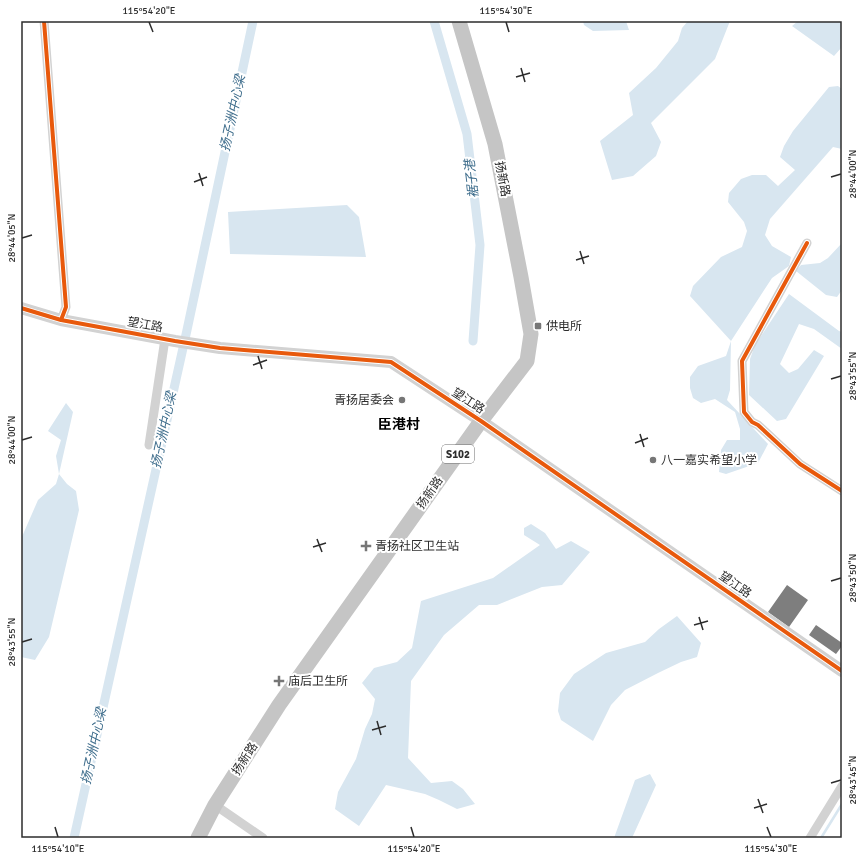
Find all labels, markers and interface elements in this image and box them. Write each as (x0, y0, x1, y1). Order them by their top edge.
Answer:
text: 115°54'20"E (122, 5, 176, 17)
text: 115°54'30"E (479, 5, 533, 17)
water label: 扬子洲中心梁 (217, 72, 249, 153)
text: 28°44'00"N (847, 150, 859, 198)
water label: 裾子港 (461, 157, 482, 199)
street label: 扬新路 (491, 160, 513, 198)
text: 28°44'05"N (6, 214, 18, 262)
street label: 望江路 (126, 314, 164, 336)
place label: 供电所 (546, 319, 582, 334)
marker: 供电所 (533, 321, 543, 331)
text: 28°43'55"N (847, 352, 859, 400)
street label: 望江路 (449, 385, 487, 417)
water label: 扬子洲中心梁 (148, 389, 180, 470)
place label: 青扬居委会 (334, 393, 394, 408)
marker: 青扬居委会 (397, 395, 407, 405)
text: 28°44'00"N (6, 416, 18, 464)
district label: 臣港村 (378, 416, 420, 433)
road number: S102 (442, 445, 474, 463)
place label: 八一嘉实希望小学 (661, 453, 757, 468)
marker: 八一嘉实希望小学 (648, 455, 658, 465)
street label: 扬新路 (414, 474, 446, 512)
place label: 青扬社区卫生站 (375, 539, 459, 554)
marker: 青扬社区卫生站 (360, 540, 372, 552)
text: 28°43'50"N (847, 554, 859, 602)
street label: 望江路 (716, 569, 754, 601)
text: 28°43'55"N (6, 618, 18, 666)
place label: 庙后卫生所 (288, 674, 348, 689)
marker: 庙后卫生所 (273, 675, 285, 687)
water label: 扬子洲中心梁 (78, 705, 110, 786)
street label: 扬新路 (229, 740, 261, 778)
text: 28°43'45"N (847, 756, 859, 804)
text: 115°54'10"E (31, 843, 85, 855)
text: 115°54'20"E (387, 843, 441, 855)
text: 115°54'30"E (744, 843, 798, 855)

